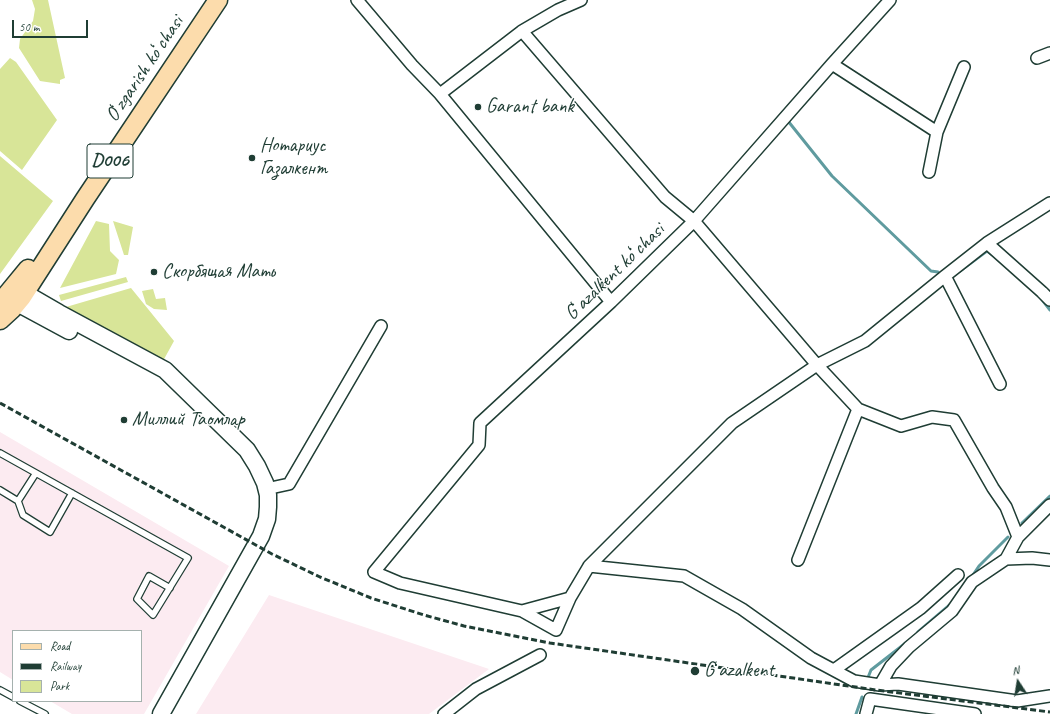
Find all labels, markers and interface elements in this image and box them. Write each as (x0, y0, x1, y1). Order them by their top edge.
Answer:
street label: Oʻzgarish koʻchasi (101, 11, 189, 127)
scale bar (14, 12, 90, 38)
text: 50 m (19, 19, 39, 35)
place label: Garant bank (486, 95, 574, 119)
marker: Garant bank (473, 102, 483, 112)
place label: Нотариус Газалкент (260, 134, 327, 181)
road number: D006 (87, 144, 133, 178)
marker: Нотариус Газалкент (247, 153, 257, 163)
street label: Gʻazalkent koʻchasi (560, 218, 670, 326)
place label: Скорбящая Мать (162, 260, 275, 284)
marker: Скорбящая Мать (149, 267, 159, 277)
place label: Миллий Таомлар (132, 408, 245, 432)
marker: Миллий Таомлар (119, 415, 129, 425)
legend (12, 630, 142, 702)
text: Road (50, 638, 70, 654)
text: Railway (50, 658, 81, 674)
place label: Gʻazalkent (704, 659, 774, 683)
north arrow (998, 662, 1038, 702)
text: N (1011, 663, 1020, 678)
marker: Gʻazalkent (689, 665, 701, 677)
text: Park (50, 678, 69, 694)

